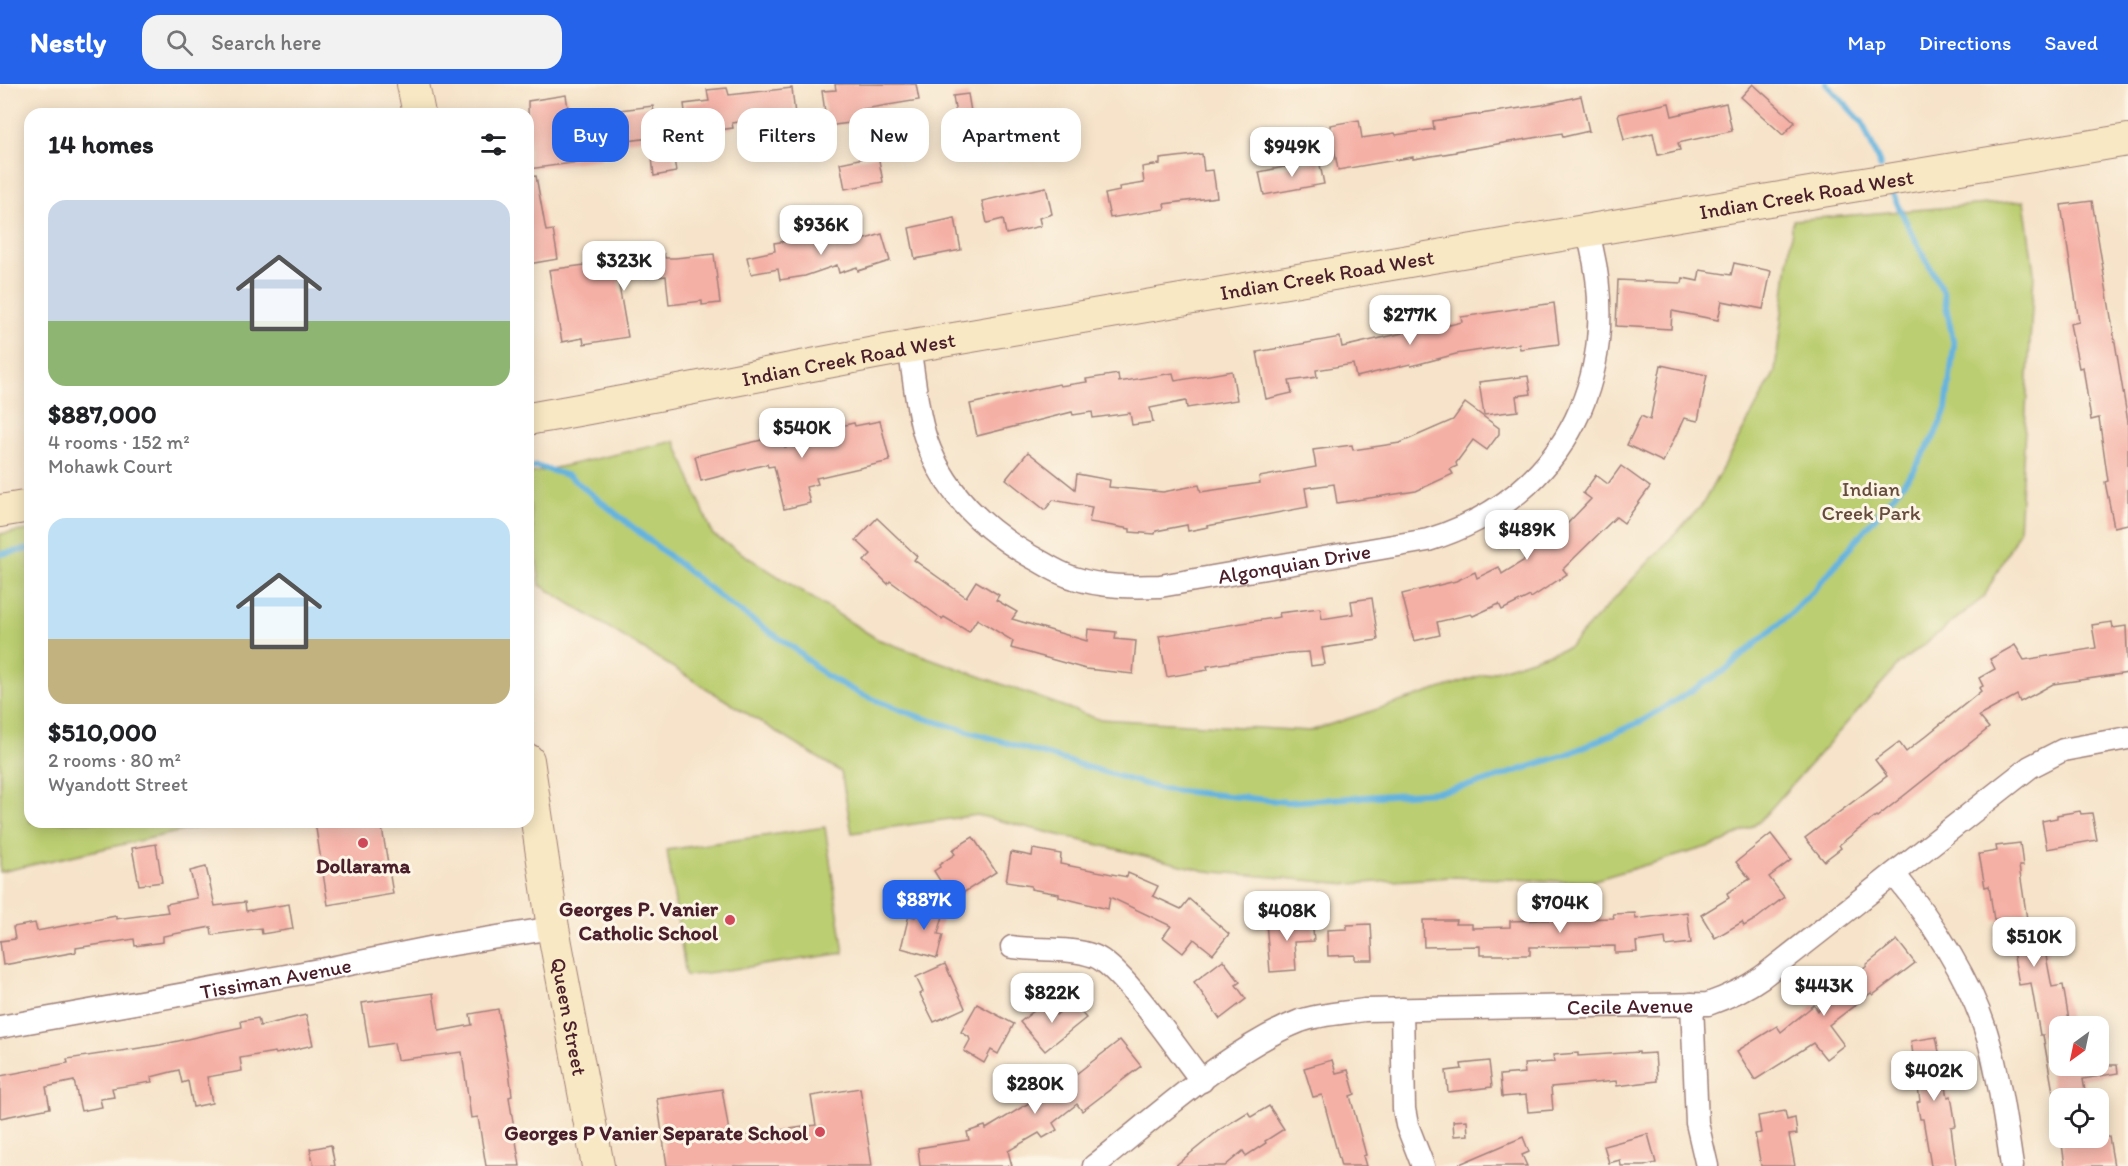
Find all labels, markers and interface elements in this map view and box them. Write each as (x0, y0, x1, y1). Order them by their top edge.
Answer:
search box (142, 15, 562, 69)
text: Nestly (30, 25, 106, 59)
icon: search (163, 26, 196, 59)
text: Search here (211, 29, 322, 56)
text: Map (1848, 30, 1886, 55)
text: Directions (1919, 30, 2011, 55)
text: Saved (2044, 30, 2098, 55)
chip: Buy (552, 108, 629, 162)
chip: Rent (641, 108, 725, 162)
chip: Filters (737, 108, 837, 162)
chip: New (849, 108, 929, 162)
chip: Apartment (941, 108, 1081, 162)
pin: $949K (1250, 127, 1334, 178)
text: 14 homes (48, 128, 154, 160)
icon: filters (477, 128, 510, 161)
text: $949K (1264, 134, 1320, 158)
street label: Indian Creek Road West (1697, 164, 1915, 224)
pin: $936K (779, 205, 863, 256)
text: $936K (794, 212, 848, 236)
icon: home (225, 239, 333, 347)
pin: $323K (582, 241, 666, 292)
street label: Indian Creek Road West (1218, 244, 1436, 305)
text: $323K (596, 248, 652, 272)
pin: $277K (1368, 295, 1452, 346)
text: $277K (1383, 302, 1437, 326)
street label: Indian Creek Road West (739, 326, 957, 391)
text: $887,000 (48, 398, 157, 430)
pin: $540K (760, 408, 844, 459)
text: $540K (773, 415, 831, 439)
text: 4 rooms · 152 m² (48, 430, 190, 454)
text: Mohawk Court (48, 454, 173, 478)
park label: Indian Creek Park (1821, 476, 1921, 525)
pin: $489K (1485, 510, 1569, 561)
text: $489K (1499, 517, 1555, 541)
street label: Algonquian Drive (1216, 538, 1373, 588)
icon: home (225, 557, 333, 665)
text: $510,000 (48, 716, 157, 748)
text: 2 rooms · 80 m² (48, 748, 181, 772)
text: Wyandott Street (48, 772, 188, 796)
marker: Dollarama (356, 836, 370, 850)
place label: Dollarama (316, 853, 411, 878)
pin: $887K (882, 880, 966, 931)
pin: $704K (1518, 883, 1602, 934)
text: $887K (897, 887, 951, 911)
text: $704K (1531, 890, 1589, 914)
pin: $408K (1245, 891, 1329, 942)
place label: Georges P. Vanier Catholic School (559, 896, 719, 945)
text: $408K (1258, 898, 1316, 922)
marker: Georges P. Vanier Catholic School (723, 913, 737, 927)
pin: $510K (1992, 917, 2076, 968)
text: $510K (2006, 924, 2062, 948)
street label: Tissiman Avenue (198, 952, 353, 1004)
street label: Queen Street (546, 956, 593, 1078)
pin: $443K (1782, 966, 1866, 1017)
pin: $822K (1010, 973, 1094, 1024)
text: $443K (1795, 973, 1853, 997)
text: $822K (1025, 980, 1079, 1004)
street label: Cecile Avenue (1567, 992, 1693, 1019)
north arrow (2049, 1016, 2109, 1076)
map controls (2049, 1016, 2109, 1148)
pin: $402K (1892, 1051, 1976, 1102)
text: $402K (1905, 1058, 1963, 1082)
pin: $280K (993, 1064, 1077, 1115)
text: $280K (1007, 1071, 1063, 1095)
button: locate (2049, 1088, 2109, 1148)
place label: Georges P Vanier Separate School (504, 1120, 809, 1146)
marker: Georges P Vanier Separate School (813, 1125, 827, 1139)

